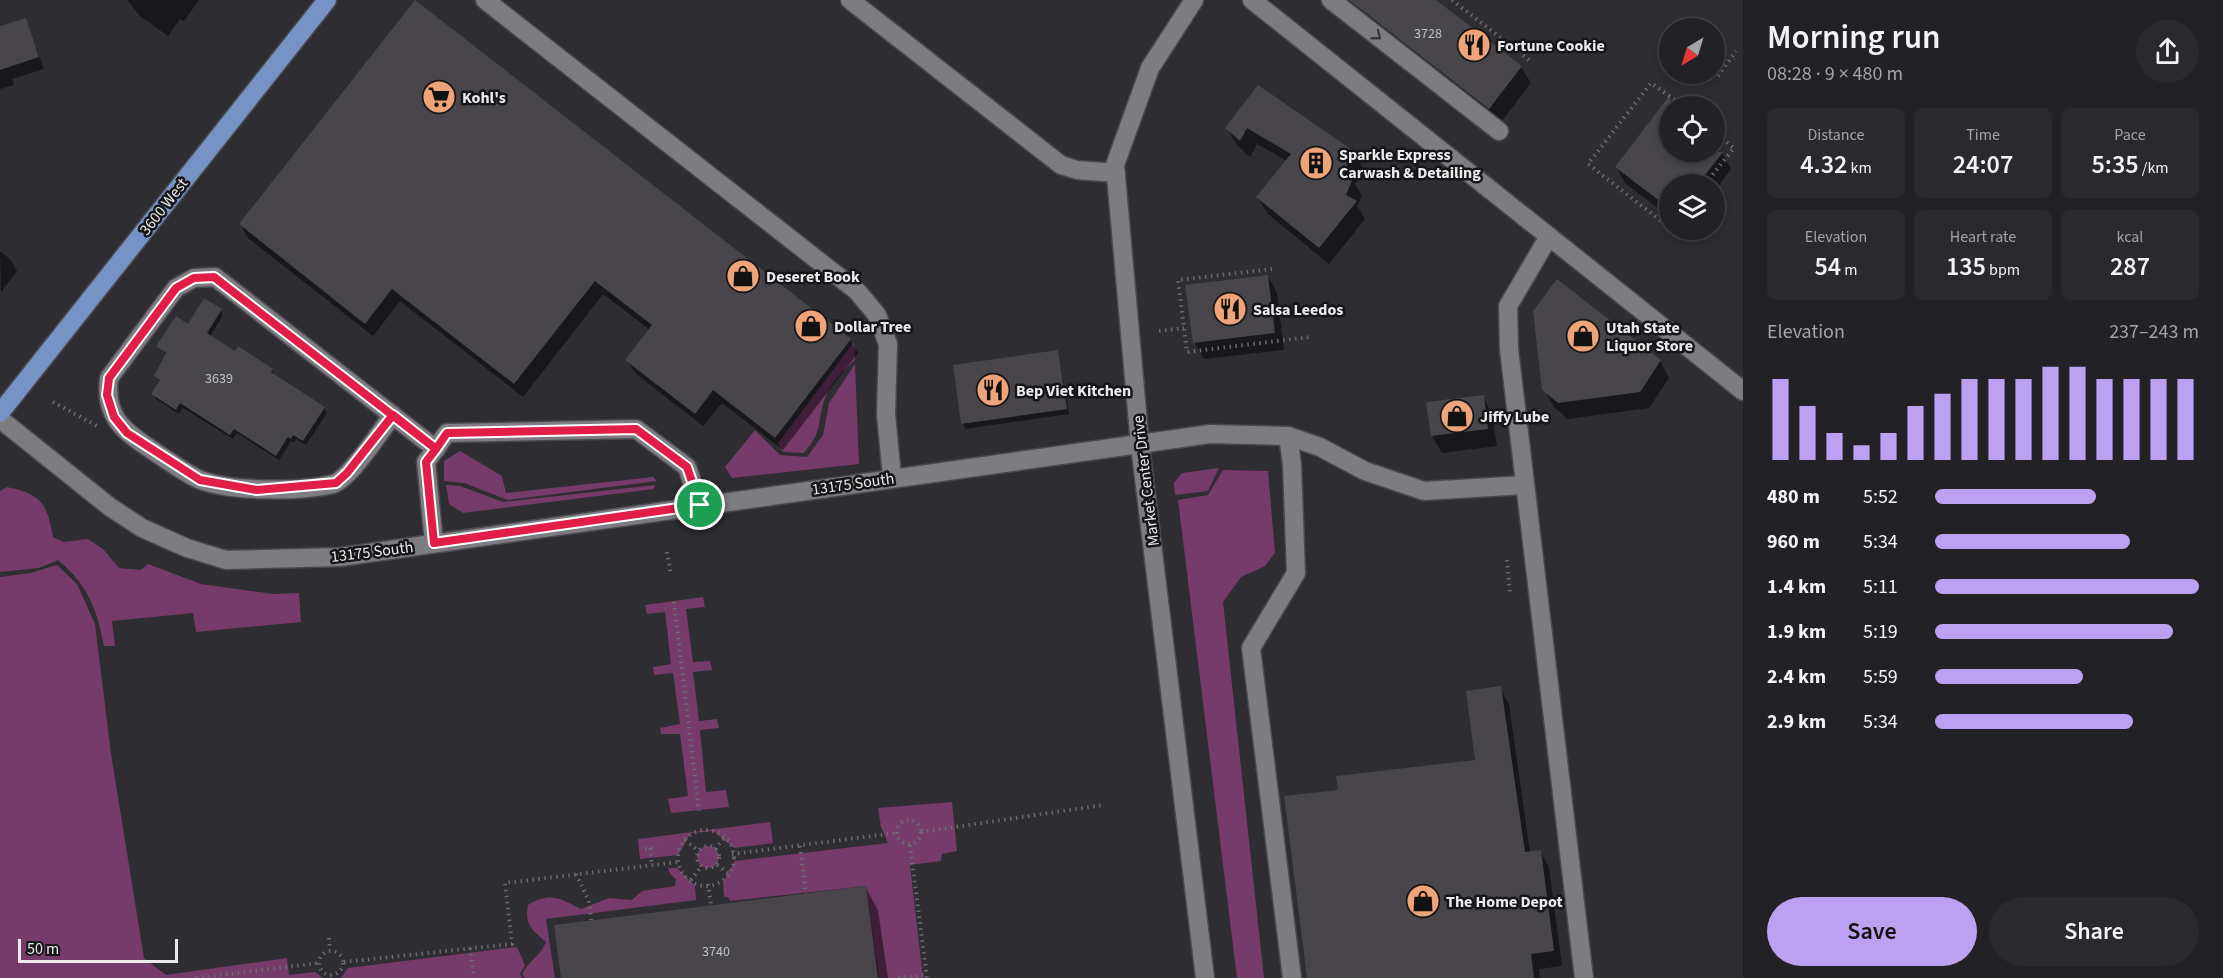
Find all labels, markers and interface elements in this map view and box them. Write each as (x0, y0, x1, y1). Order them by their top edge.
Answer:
text: Morning run (1767, 14, 1941, 61)
north arrow (1659, 18, 1725, 84)
map controls (1659, 18, 1725, 240)
button: share (2136, 20, 2199, 83)
house number: 3728 (1414, 24, 1442, 44)
restaurant icon: Fortune Cookie (1456, 27, 1492, 63)
one-way arrow (1370, 28, 1381, 39)
place label: Fortune Cookie (1497, 35, 1605, 57)
text: 08:28 · 9 × 480 m (1767, 60, 1903, 88)
supermarket icon: Kohl's (421, 79, 457, 115)
place label: Kohl's (462, 87, 506, 109)
button: locate (1659, 96, 1725, 162)
text: Distance (1808, 124, 1864, 146)
text: Time (1966, 124, 2000, 146)
text: Pace (2114, 124, 2146, 146)
place label: Sparkle Express Carwash & Detailing (1339, 144, 1481, 184)
building icon: Sparkle Express Carwash & Detailing (1298, 145, 1334, 181)
text: 4.32 (1800, 146, 1847, 183)
text: 24:07 (1953, 146, 2013, 183)
text: 5:35 (2091, 146, 2139, 183)
text: km (1847, 157, 1872, 179)
text: /km (2139, 157, 2169, 179)
street label: 3600 West (134, 173, 194, 240)
button: layers (1659, 174, 1725, 240)
text: Elevation (1805, 226, 1867, 248)
text: Heart rate (1950, 226, 2016, 248)
text: kcal (2117, 226, 2143, 248)
text: 54 (1814, 248, 1841, 285)
text: 135 (1946, 248, 1986, 285)
text: 287 (2110, 248, 2150, 285)
shop icon: Deseret Book (725, 258, 761, 294)
text: m (1841, 259, 1858, 281)
text: bpm (1986, 259, 2020, 281)
place label: Deseret Book (766, 266, 860, 288)
restaurant icon: Salsa Leedos (1212, 291, 1248, 327)
place label: Salsa Leedos (1253, 299, 1343, 321)
shop icon: Dollar Tree (793, 308, 829, 344)
place label: Dollar Tree (834, 316, 911, 338)
place label: Utah State Liquor Store (1606, 317, 1693, 357)
shop icon: Utah State Liquor Store (1565, 318, 1601, 354)
text: Elevation (1767, 318, 1845, 346)
text: 237–243 m (2109, 318, 2199, 346)
house number: 3639 (205, 369, 233, 389)
restaurant icon: Bep Viet Kitchen (975, 372, 1011, 408)
place label: Bep Viet Kitchen (1016, 380, 1131, 402)
shop icon: Jiffy Lube (1439, 398, 1475, 434)
place label: Jiffy Lube (1480, 406, 1549, 428)
street label: Market Center Drive (1127, 414, 1165, 548)
street label: 13175 South (811, 467, 896, 501)
pin (674, 479, 725, 530)
text: 480 m (1767, 483, 1820, 511)
text: 5:52 (1863, 483, 1898, 511)
icon: arrive (683, 488, 716, 521)
text: 960 m (1767, 528, 1820, 556)
text: 5:34 (1863, 528, 1898, 556)
street label: 13175 South (330, 536, 415, 568)
text: 1.4 km (1767, 573, 1826, 601)
text: 5:11 (1863, 573, 1898, 601)
text: 1.9 km (1767, 618, 1826, 646)
text: 5:19 (1863, 618, 1898, 646)
text: 2.4 km (1767, 663, 1826, 691)
text: 5:59 (1863, 663, 1898, 691)
text: 2.9 km (1767, 708, 1826, 736)
text: 5:34 (1863, 708, 1898, 736)
shop icon: The Home Depot (1405, 883, 1441, 919)
place label: The Home Depot (1446, 891, 1563, 913)
button: Save (1767, 897, 1977, 966)
button: Share (1989, 897, 2199, 966)
scale bar (18, 936, 178, 964)
text: 50 m (27, 938, 59, 960)
house number: 3740 (702, 942, 730, 962)

